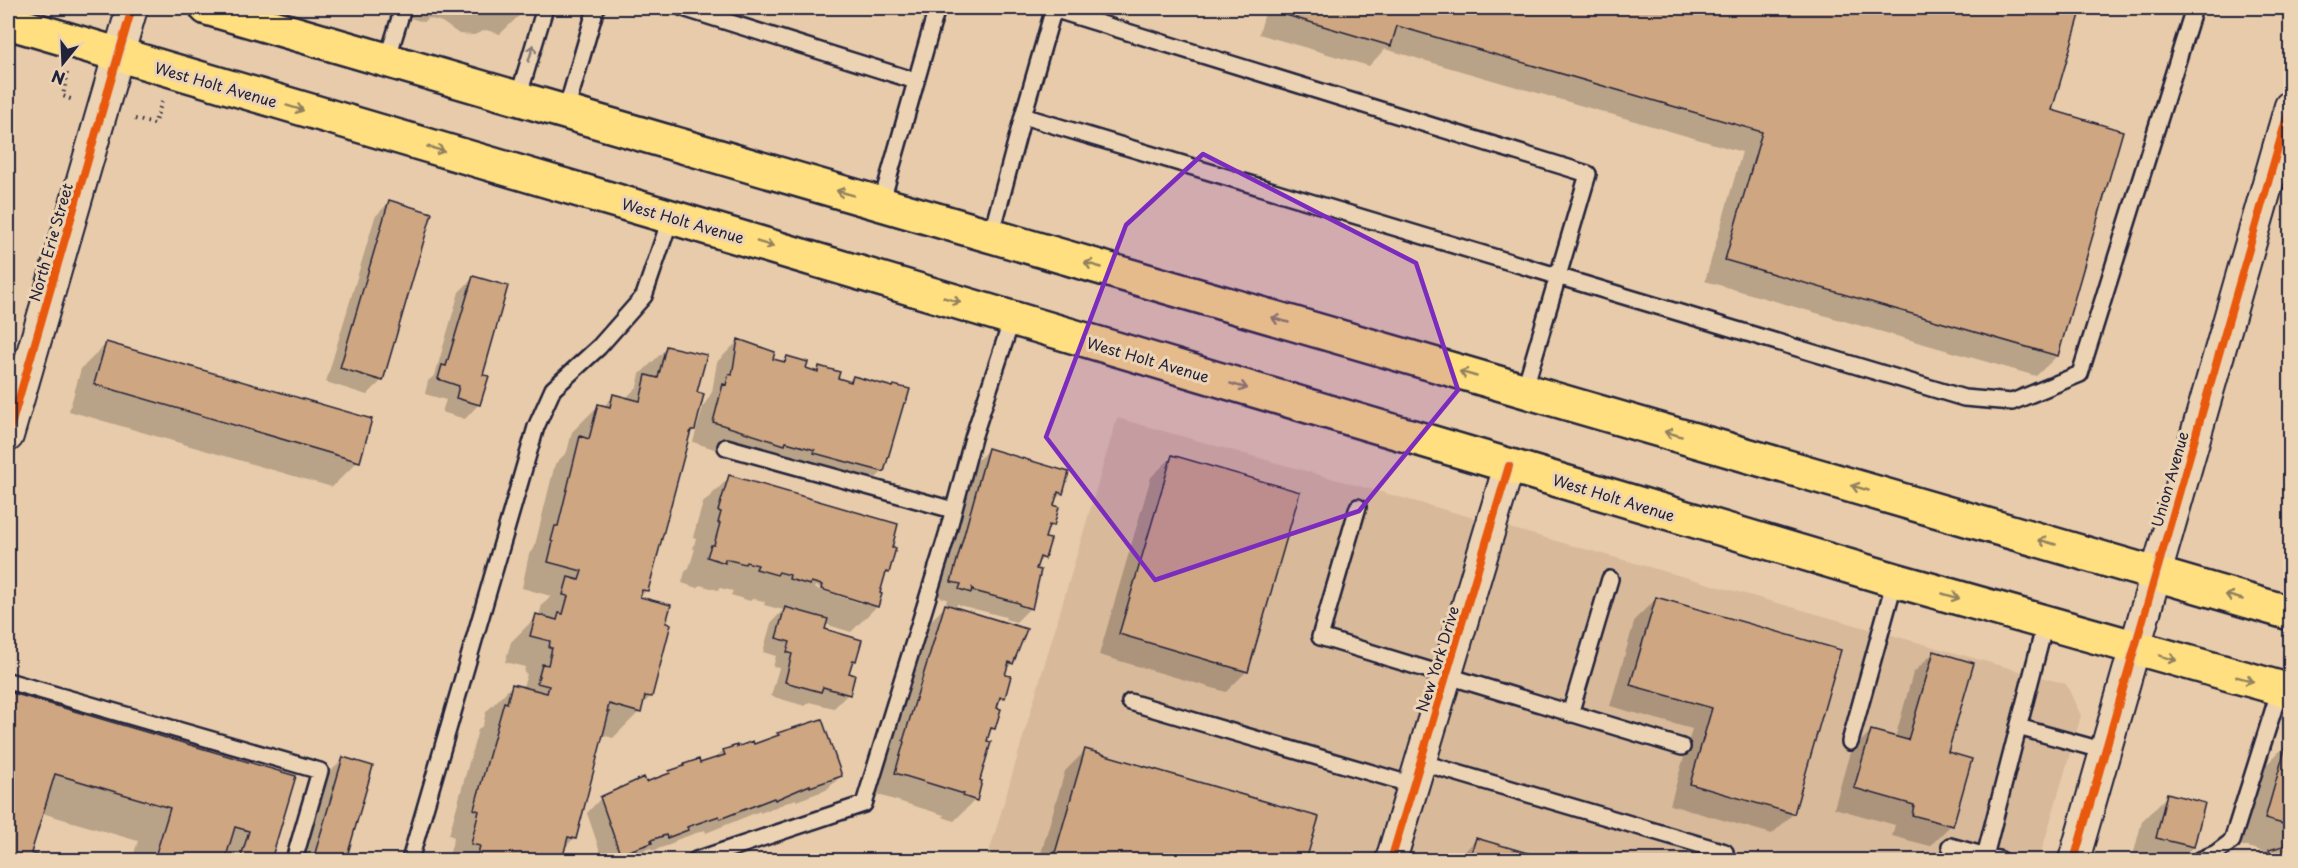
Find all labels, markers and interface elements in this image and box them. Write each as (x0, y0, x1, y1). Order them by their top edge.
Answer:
north arrow (33, 33, 93, 93)
one-way arrow (526, 44, 537, 63)
street label: West Holt Avenue (152, 56, 280, 112)
text: N (48, 65, 68, 92)
one-way arrow (285, 102, 304, 114)
one-way arrow (426, 144, 445, 155)
street label: North Erie Street (22, 180, 78, 304)
one-way arrow (836, 187, 855, 198)
street label: West Holt Avenue (619, 192, 747, 248)
one-way arrow (755, 239, 774, 250)
one-way arrow (1084, 259, 1103, 271)
one-way arrow (942, 295, 961, 306)
one-way arrow (1271, 314, 1290, 325)
street label: West Holt Avenue (1084, 331, 1212, 387)
one-way arrow (1459, 368, 1478, 379)
one-way arrow (1229, 381, 1248, 392)
one-way arrow (1663, 428, 1682, 439)
street label: Union Avenue (2144, 428, 2194, 530)
street label: West Holt Avenue (1550, 468, 1678, 526)
one-way arrow (1851, 482, 1870, 493)
one-way arrow (2038, 536, 2057, 547)
one-way arrow (1941, 591, 1960, 602)
one-way arrow (2225, 591, 2244, 602)
street label: New York Drive (1410, 603, 1464, 715)
one-way arrow (2158, 653, 2177, 664)
one-way arrow (2235, 674, 2254, 686)

